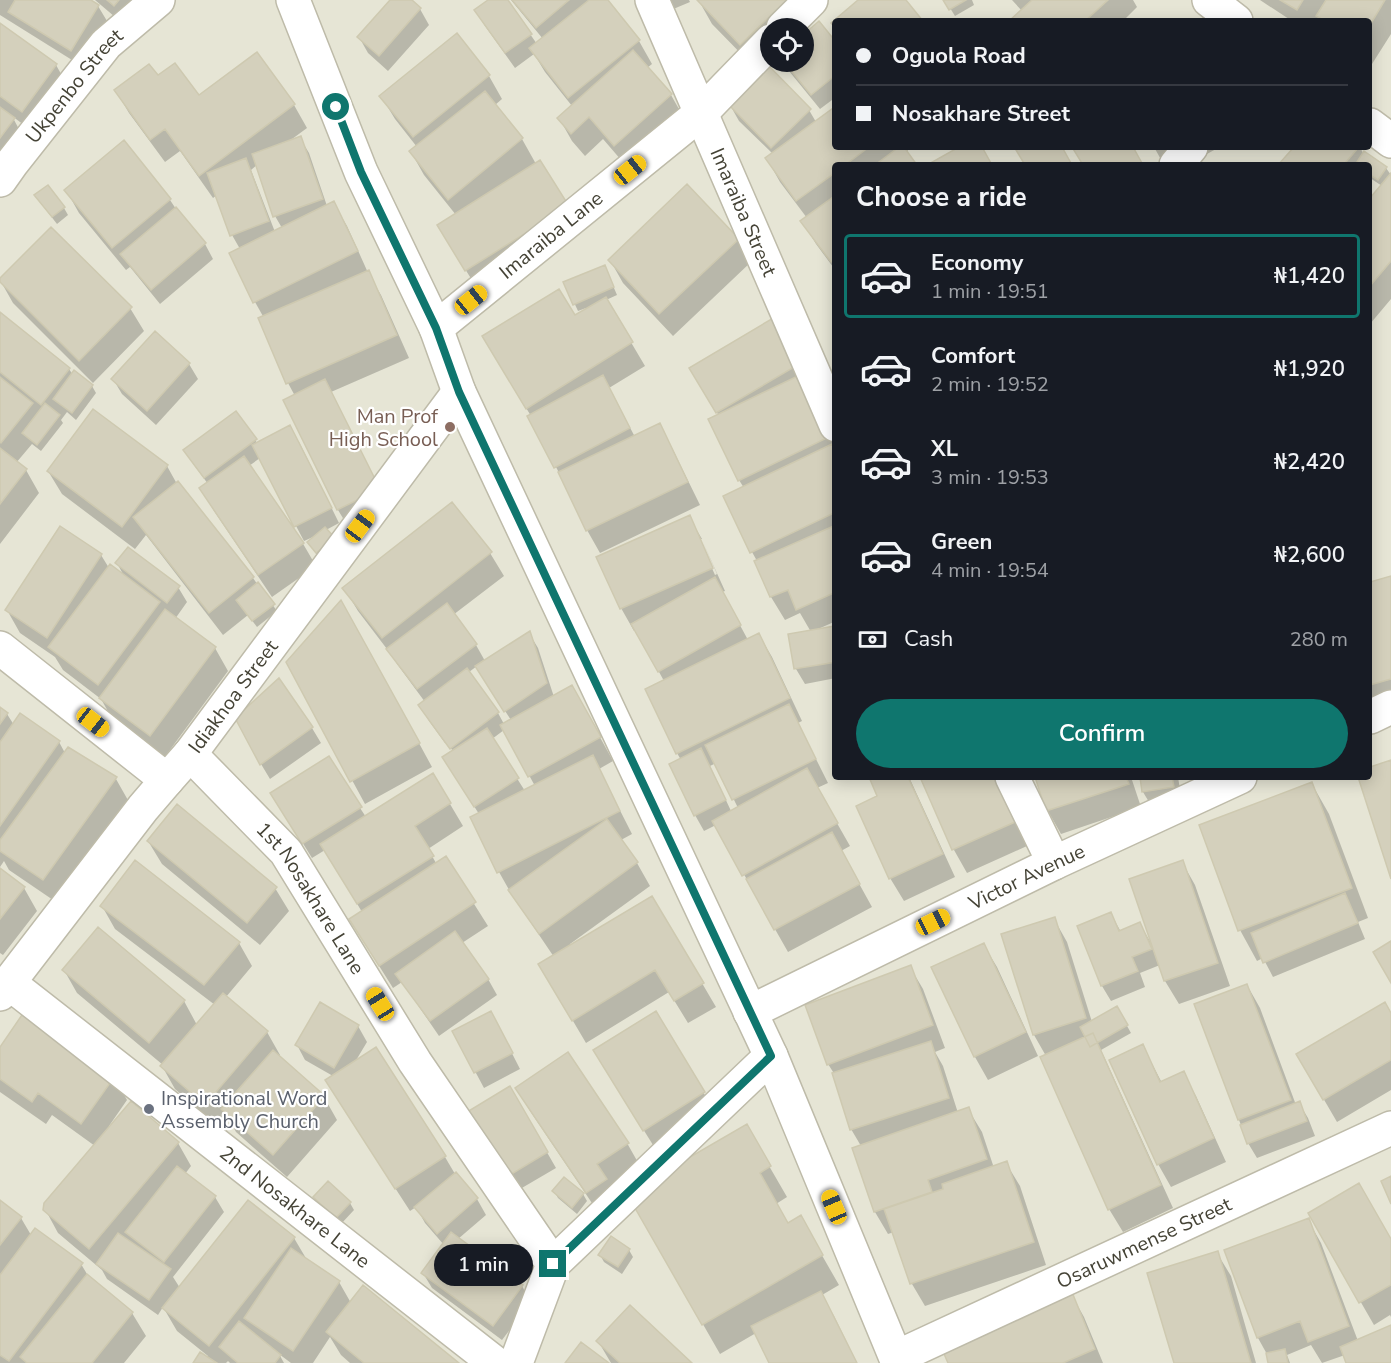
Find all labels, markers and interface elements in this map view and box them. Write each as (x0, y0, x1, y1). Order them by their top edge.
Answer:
map controls (760, 18, 814, 72)
button: locate (760, 18, 814, 72)
street label: Ukpenbo Street (19, 21, 129, 149)
text: Oguola Road (892, 41, 1026, 71)
route start (322, 93, 349, 120)
text: Nosakhare Street (892, 99, 1070, 129)
street label: Imaraiba Street (704, 144, 784, 281)
car (610, 152, 650, 188)
text: Choose a ride (856, 179, 1027, 216)
street label: Imaraiba Lane (493, 185, 608, 285)
text: Economy (931, 248, 1023, 278)
icon: car (859, 249, 913, 303)
text: ₦1,420 (1274, 261, 1345, 291)
text: 1 min · 19:51 (931, 278, 1049, 305)
car (451, 282, 491, 318)
text: Comfort (931, 341, 1015, 371)
icon: car (859, 342, 913, 396)
text: ₦1,920 (1274, 354, 1345, 384)
text: 2 min · 19:52 (931, 371, 1049, 398)
place label: Man Prof High School (329, 403, 438, 453)
marker: Man Prof High School (443, 420, 457, 434)
text: XL (931, 434, 958, 464)
icon: car (859, 435, 913, 489)
text: ₦2,420 (1274, 447, 1345, 477)
text: 3 min · 19:53 (931, 464, 1049, 491)
car (342, 506, 378, 546)
text: Green (931, 527, 992, 557)
icon: car (859, 528, 913, 582)
text: ₦2,600 (1274, 540, 1345, 570)
text: 4 min · 19:54 (931, 557, 1049, 584)
icon: cash (856, 623, 889, 656)
text: Cash (904, 624, 953, 654)
text: 280 m (1290, 626, 1348, 653)
street label: Idiakhoa Street (182, 633, 284, 759)
button: Confirm (856, 699, 1348, 768)
car (73, 704, 113, 740)
street label: 1st Nosakhare Lane (250, 816, 371, 979)
street label: Victor Avenue (963, 837, 1089, 917)
car (913, 906, 953, 938)
car (363, 984, 397, 1024)
place label: Inspirational Word Assembly Church (161, 1085, 328, 1135)
marker: Inspirational Word Assembly Church (142, 1102, 156, 1116)
street label: 2nd Nosakhare Lane (214, 1139, 376, 1274)
car (819, 1187, 849, 1227)
street label: Osaruwmense Street (1052, 1190, 1237, 1295)
callout: 1 min (433, 1243, 532, 1285)
route end (539, 1250, 566, 1277)
text: 1 min (458, 1251, 509, 1278)

